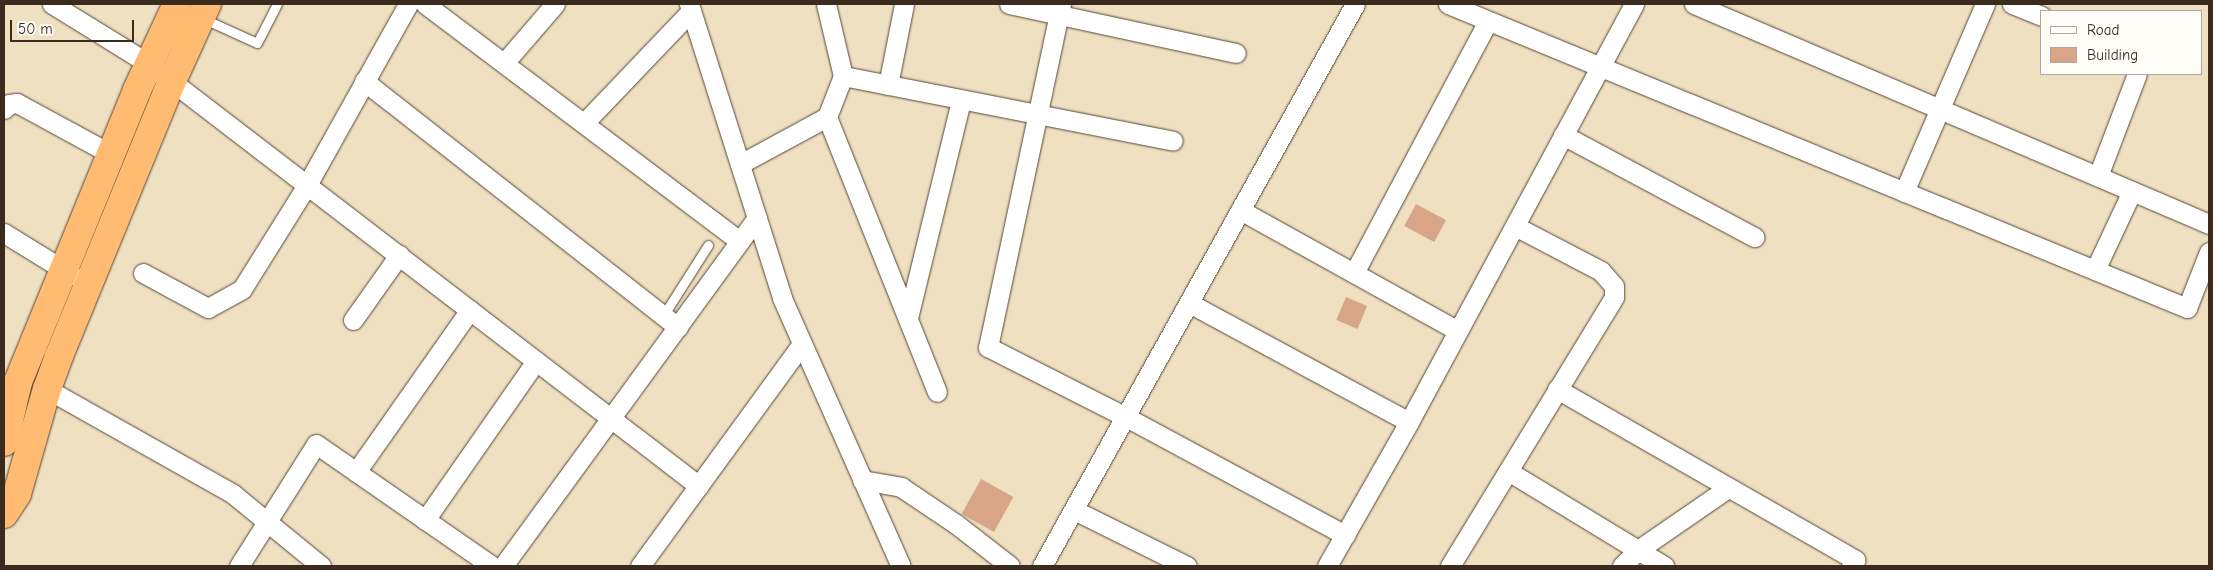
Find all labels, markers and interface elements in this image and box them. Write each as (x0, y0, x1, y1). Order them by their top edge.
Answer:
scale bar (12, 10, 136, 42)
legend (2040, 10, 2203, 75)
text: 50 m (18, 20, 53, 38)
text: Road (2087, 21, 2119, 39)
text: Building (2087, 46, 2138, 64)

